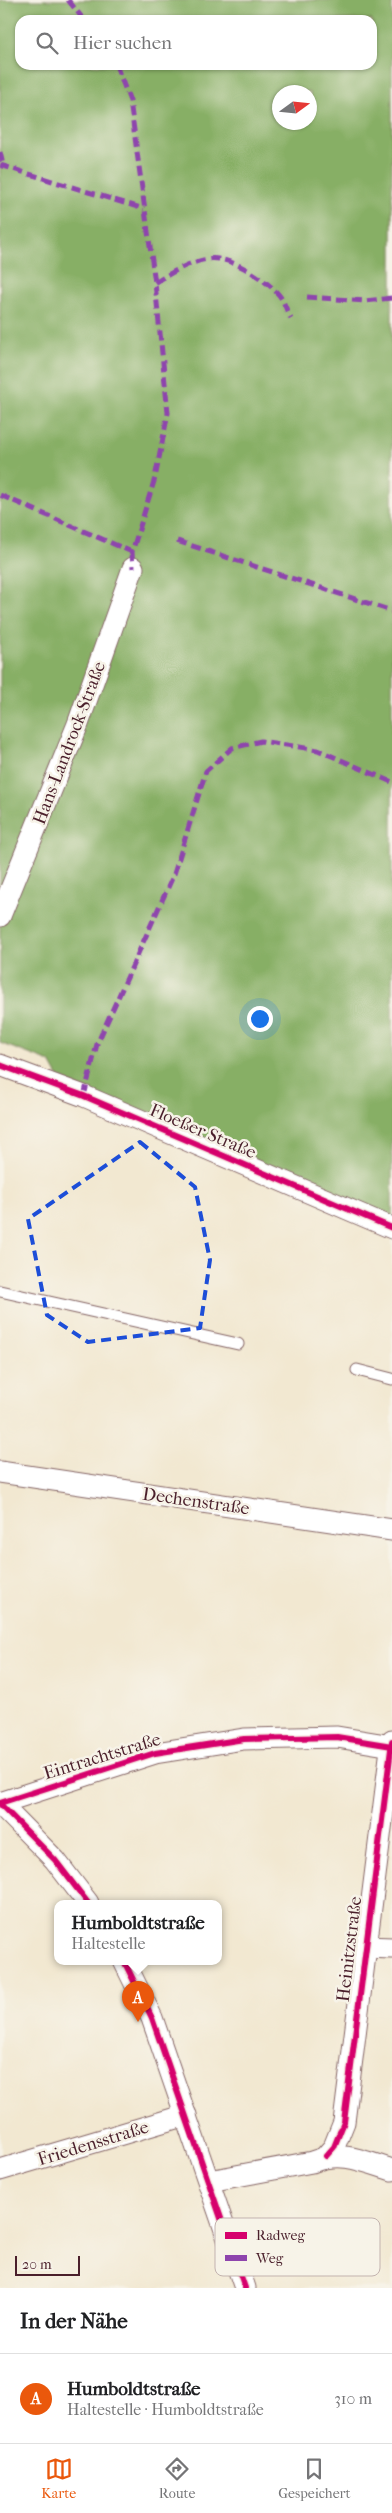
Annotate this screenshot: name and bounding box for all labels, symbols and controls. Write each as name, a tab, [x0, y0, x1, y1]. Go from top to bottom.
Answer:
search box	[15, 15, 377, 70]
icon: search	[33, 29, 61, 57]
text: Hier suchen	[73, 32, 172, 54]
north arrow	[272, 85, 317, 130]
street label: Hans-Landrock-Straße	[29, 659, 110, 828]
your location	[247, 1006, 273, 1032]
street label: Floeßer Straße	[146, 1100, 259, 1163]
street label: Dechenstraße	[141, 1484, 251, 1519]
street label: Eintrachtstraße	[41, 1729, 163, 1784]
street label: Heinitzstraße	[333, 1895, 366, 2003]
popup	[54, 1900, 222, 1965]
text: Humboldtstraße	[71, 1912, 205, 1934]
text: Haltestelle	[71, 1934, 145, 1953]
pin: A	[122, 1981, 154, 2022]
street label: Friedensstraße	[35, 2117, 151, 2170]
legend	[215, 2218, 380, 2276]
text: Radweg	[256, 2227, 305, 2244]
text: Weg	[255, 2250, 284, 2267]
scale bar	[15, 2253, 80, 2276]
text: 20 m	[22, 2256, 52, 2273]
text: In der Nähe	[20, 2309, 128, 2333]
text: Humboldtstraße	[67, 2378, 200, 2400]
text: A	[31, 2389, 41, 2408]
text: 310 m	[334, 2389, 372, 2408]
text: Haltestelle · Humboldtstraße	[67, 2400, 264, 2419]
tab: Karte	[41, 2455, 76, 2502]
tab: Route	[159, 2455, 196, 2502]
tab: Gespeichert	[278, 2455, 351, 2502]

